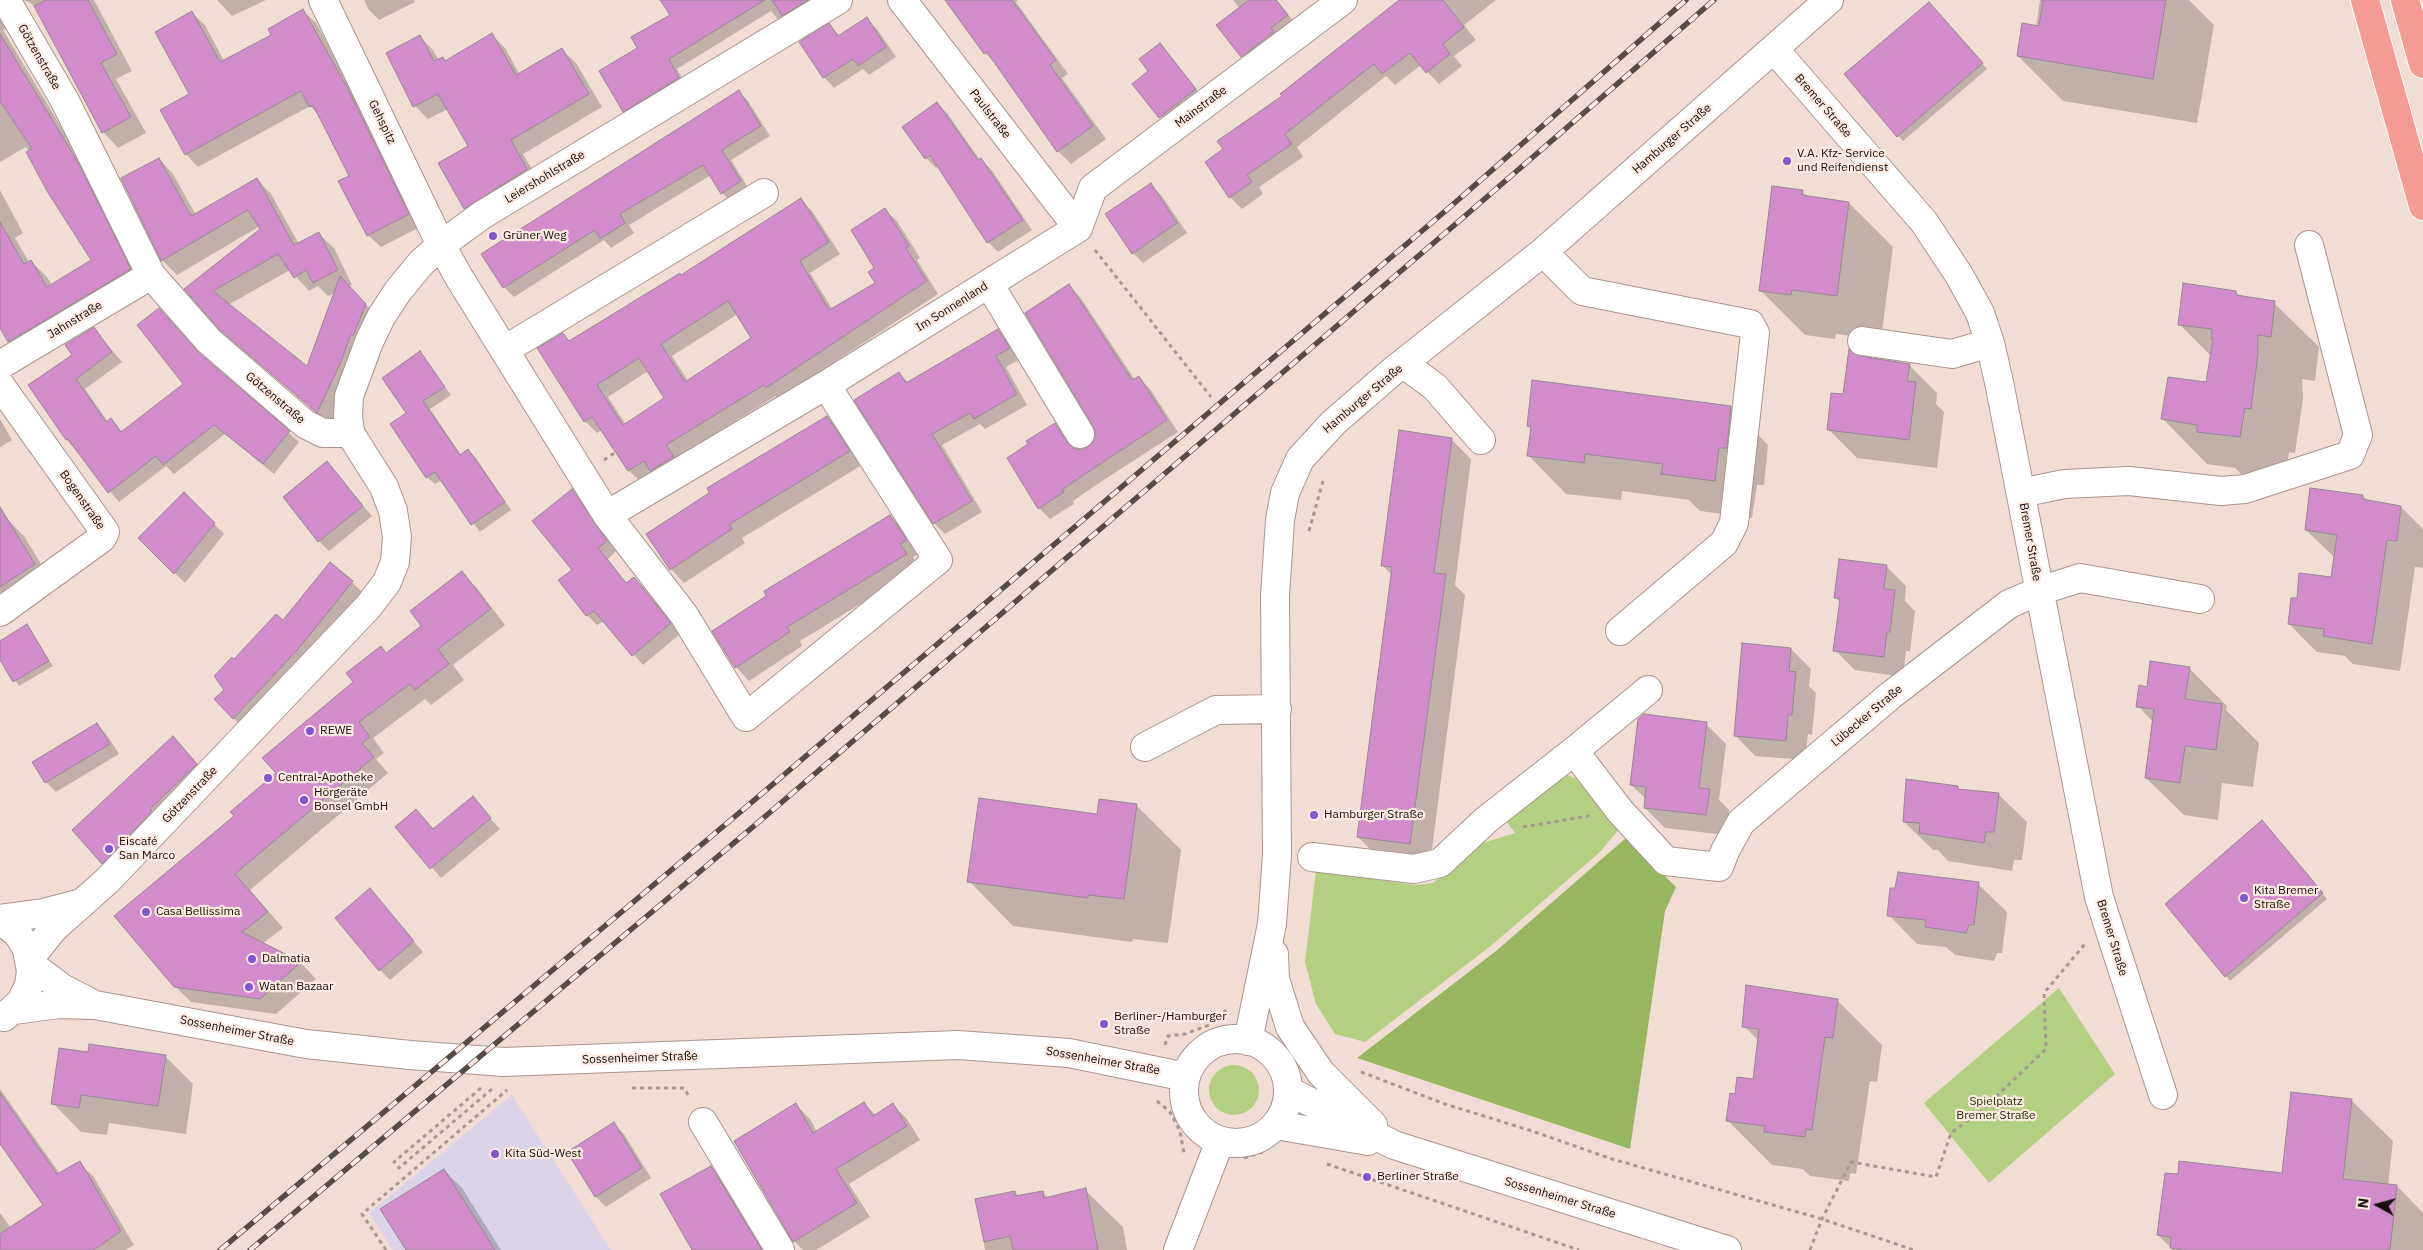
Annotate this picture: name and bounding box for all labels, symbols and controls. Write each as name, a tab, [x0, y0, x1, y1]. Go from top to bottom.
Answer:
street label: Götzenstraße	[14, 22, 64, 92]
street label: Bremer Straße	[1792, 71, 1854, 141]
street label: Mainstraße	[1172, 83, 1230, 131]
street label: Paulstraße	[966, 86, 1014, 142]
street label: Gehspitz	[365, 98, 399, 146]
street label: Hamburger Straße	[1630, 101, 1714, 177]
street label: Leiershohlstraße	[502, 147, 588, 207]
place label: V.A. Kfz- Service und Reifendienst	[1797, 147, 1888, 175]
marker: V.A. Kfz- Service und Reifendienst	[1781, 155, 1793, 167]
place label: Grüner Weg	[503, 229, 567, 243]
marker: Grüner Weg	[487, 230, 499, 242]
street label: Im Sonnenland	[913, 279, 991, 335]
street label: Jahnstraße	[45, 298, 105, 342]
street label: Hamburger Straße	[1320, 361, 1406, 437]
street label: Götzenstraße	[242, 369, 308, 427]
street label: Bogenstraße	[56, 468, 108, 532]
street label: Bremer Straße	[2016, 502, 2044, 582]
street label: Lübecker Straße	[1828, 682, 1906, 750]
place label: REWE	[320, 724, 352, 738]
marker: REWE	[304, 725, 316, 737]
street label: Götzenstraße	[159, 764, 221, 826]
place label: Central-Apotheke	[278, 771, 373, 785]
marker: Central-Apotheke	[262, 772, 274, 784]
place label: Hörgeräte Bonsel GmbH	[314, 786, 388, 814]
marker: Hörgeräte Bonsel GmbH	[298, 794, 310, 806]
place label: Hamburger Straße	[1324, 808, 1424, 822]
marker: Hamburger Straße	[1308, 809, 1320, 821]
place label: Eiscafé San Marco	[119, 835, 175, 863]
marker: Eiscafé San Marco	[103, 843, 115, 855]
place label: Kita Bremer Straße	[2254, 884, 2318, 912]
marker: Kita Bremer Straße	[2238, 892, 2250, 904]
street label: Bremer Straße	[2094, 898, 2130, 978]
place label: Casa Bellissima	[156, 905, 240, 919]
marker: Casa Bellissima	[140, 906, 152, 918]
place label: Dalmatia	[262, 952, 310, 966]
marker: Dalmatia	[246, 953, 258, 965]
place label: Watan Bazaar	[259, 980, 333, 994]
marker: Watan Bazaar	[243, 981, 255, 993]
place label: Berliner-/Hamburger Straße	[1114, 1010, 1227, 1038]
street label: Sossenheimer Straße	[179, 1013, 295, 1049]
marker: Berliner-/Hamburger Straße	[1098, 1018, 1110, 1030]
street label: Sossenheimer Straße	[1045, 1044, 1161, 1078]
street label: Sossenheimer Straße	[582, 1049, 698, 1067]
park label: Spielplatz Bremer Straße	[1956, 1095, 2036, 1123]
place label: Kita Süd-West	[505, 1147, 582, 1161]
marker: Kita Süd-West	[489, 1148, 501, 1160]
place label: Berliner Straße	[1377, 1170, 1459, 1184]
marker: Berliner Straße	[1361, 1171, 1373, 1183]
street label: Sossenheimer Straße	[1503, 1174, 1617, 1222]
north arrow	[2353, 1180, 2403, 1230]
text: N	[2354, 1197, 2373, 1209]

